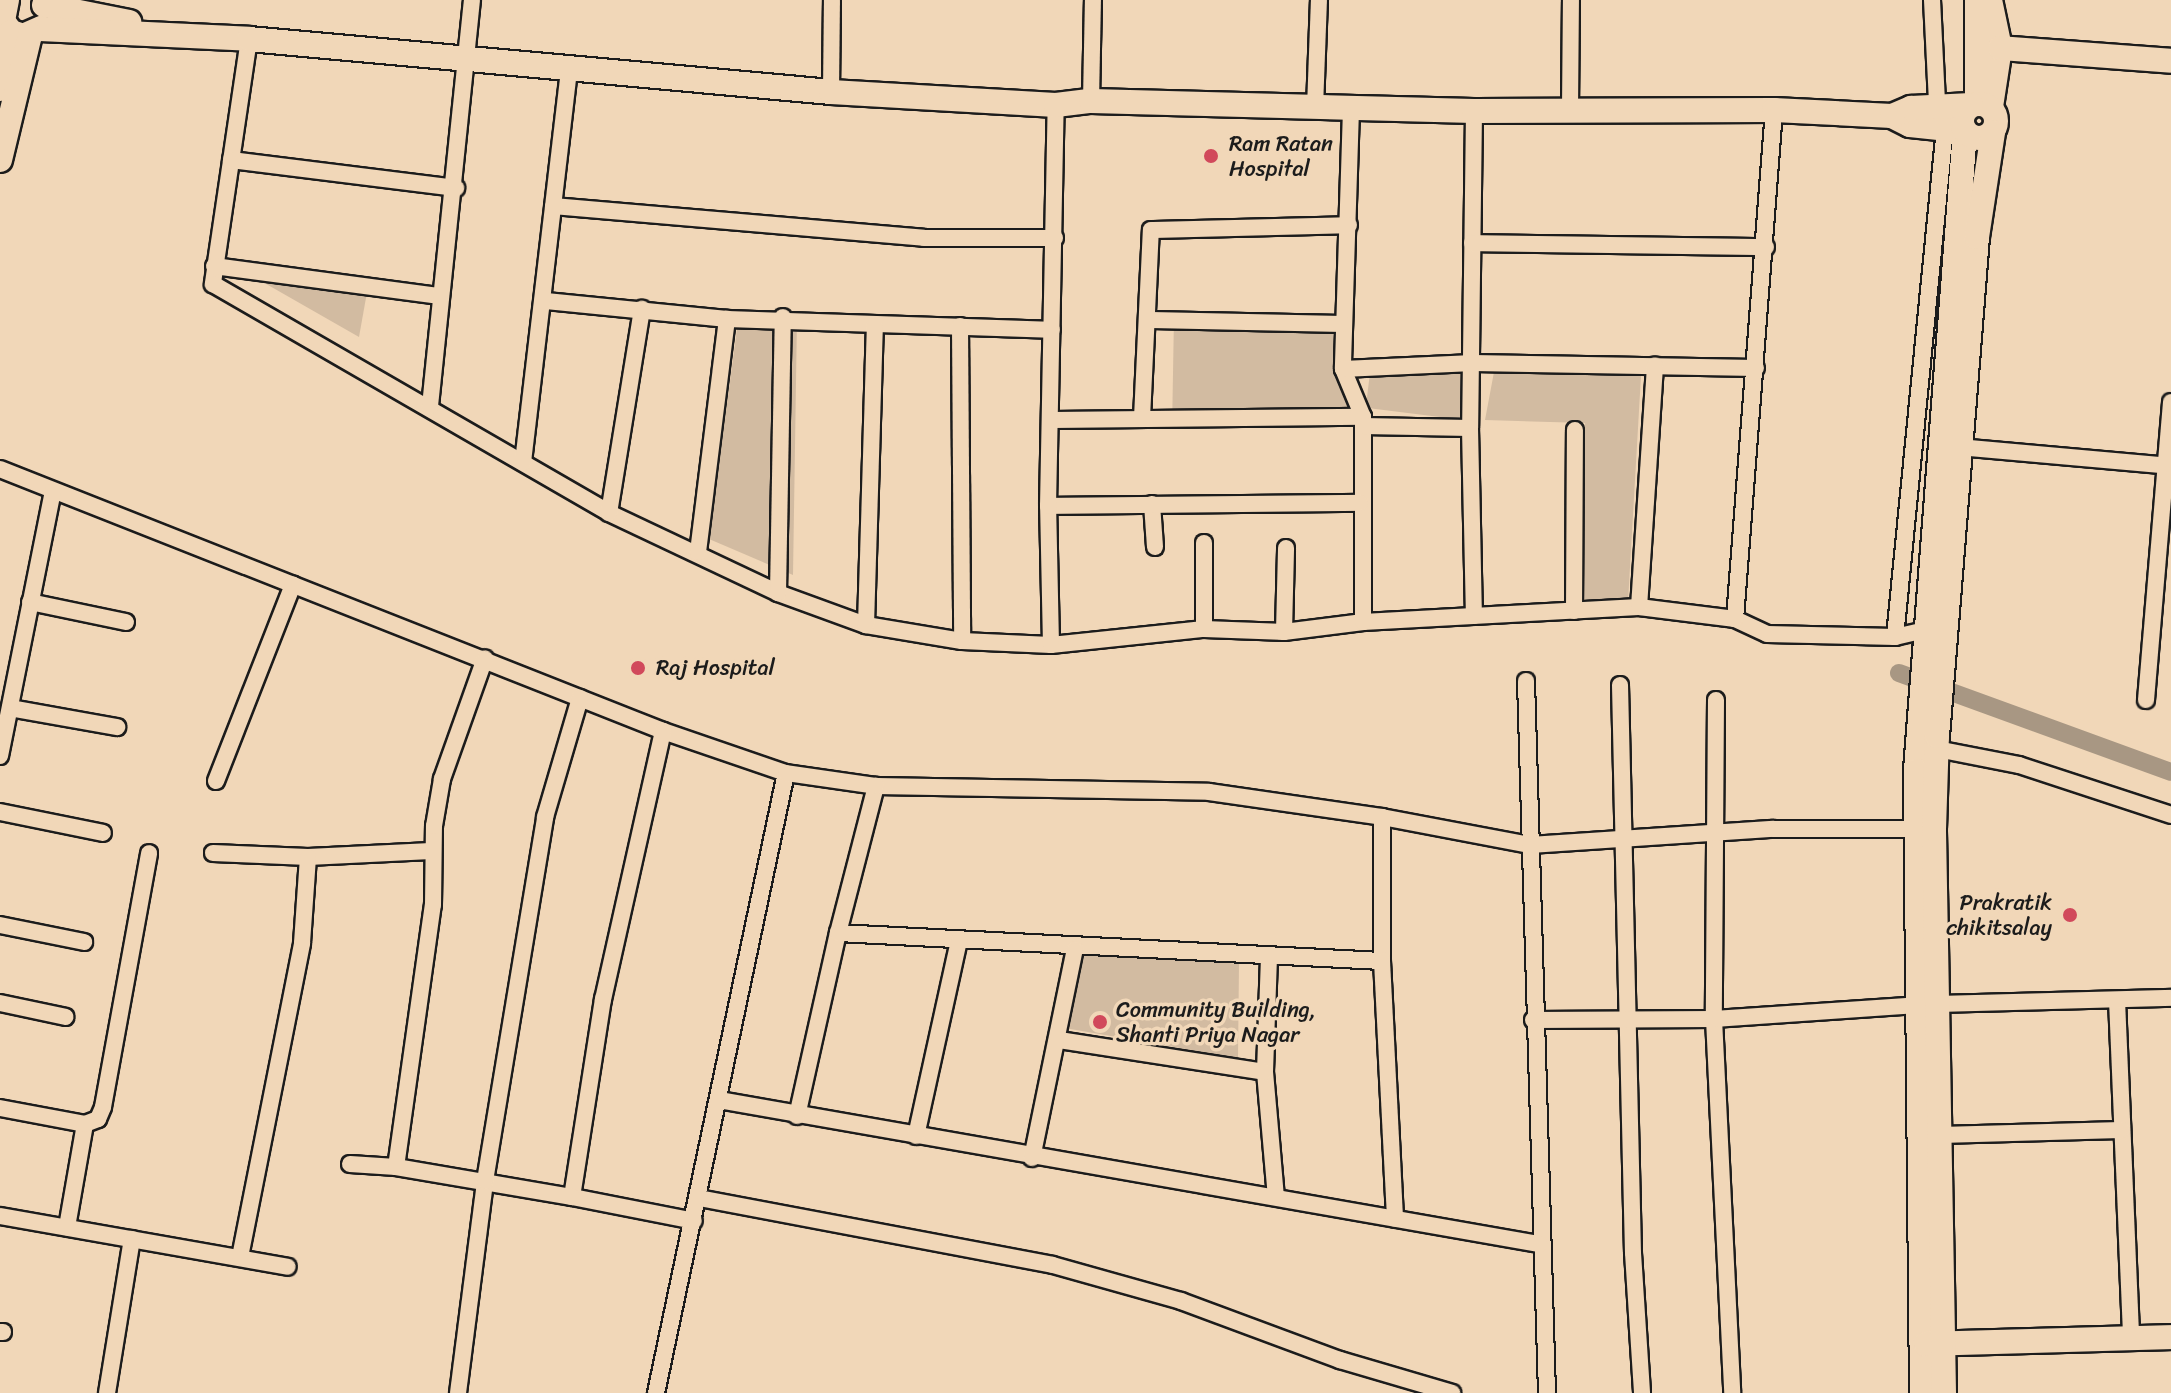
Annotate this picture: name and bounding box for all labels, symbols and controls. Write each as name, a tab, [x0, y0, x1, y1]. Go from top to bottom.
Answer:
place label: Ram Ratan Hospital	[1229, 130, 1333, 182]
marker: Ram Ratan Hospital	[1200, 145, 1222, 167]
place label: Raj Hospital	[656, 655, 774, 681]
marker: Raj Hospital	[627, 657, 649, 679]
place label: Prakratik chikitsalay	[1946, 889, 2052, 940]
marker: Prakratik chikitsalay	[2059, 904, 2081, 926]
place label: Community Building, Shanti Priya Nagar	[1116, 996, 1316, 1048]
marker: Community Building, Shanti Priya Nagar	[1091, 1013, 1109, 1031]

